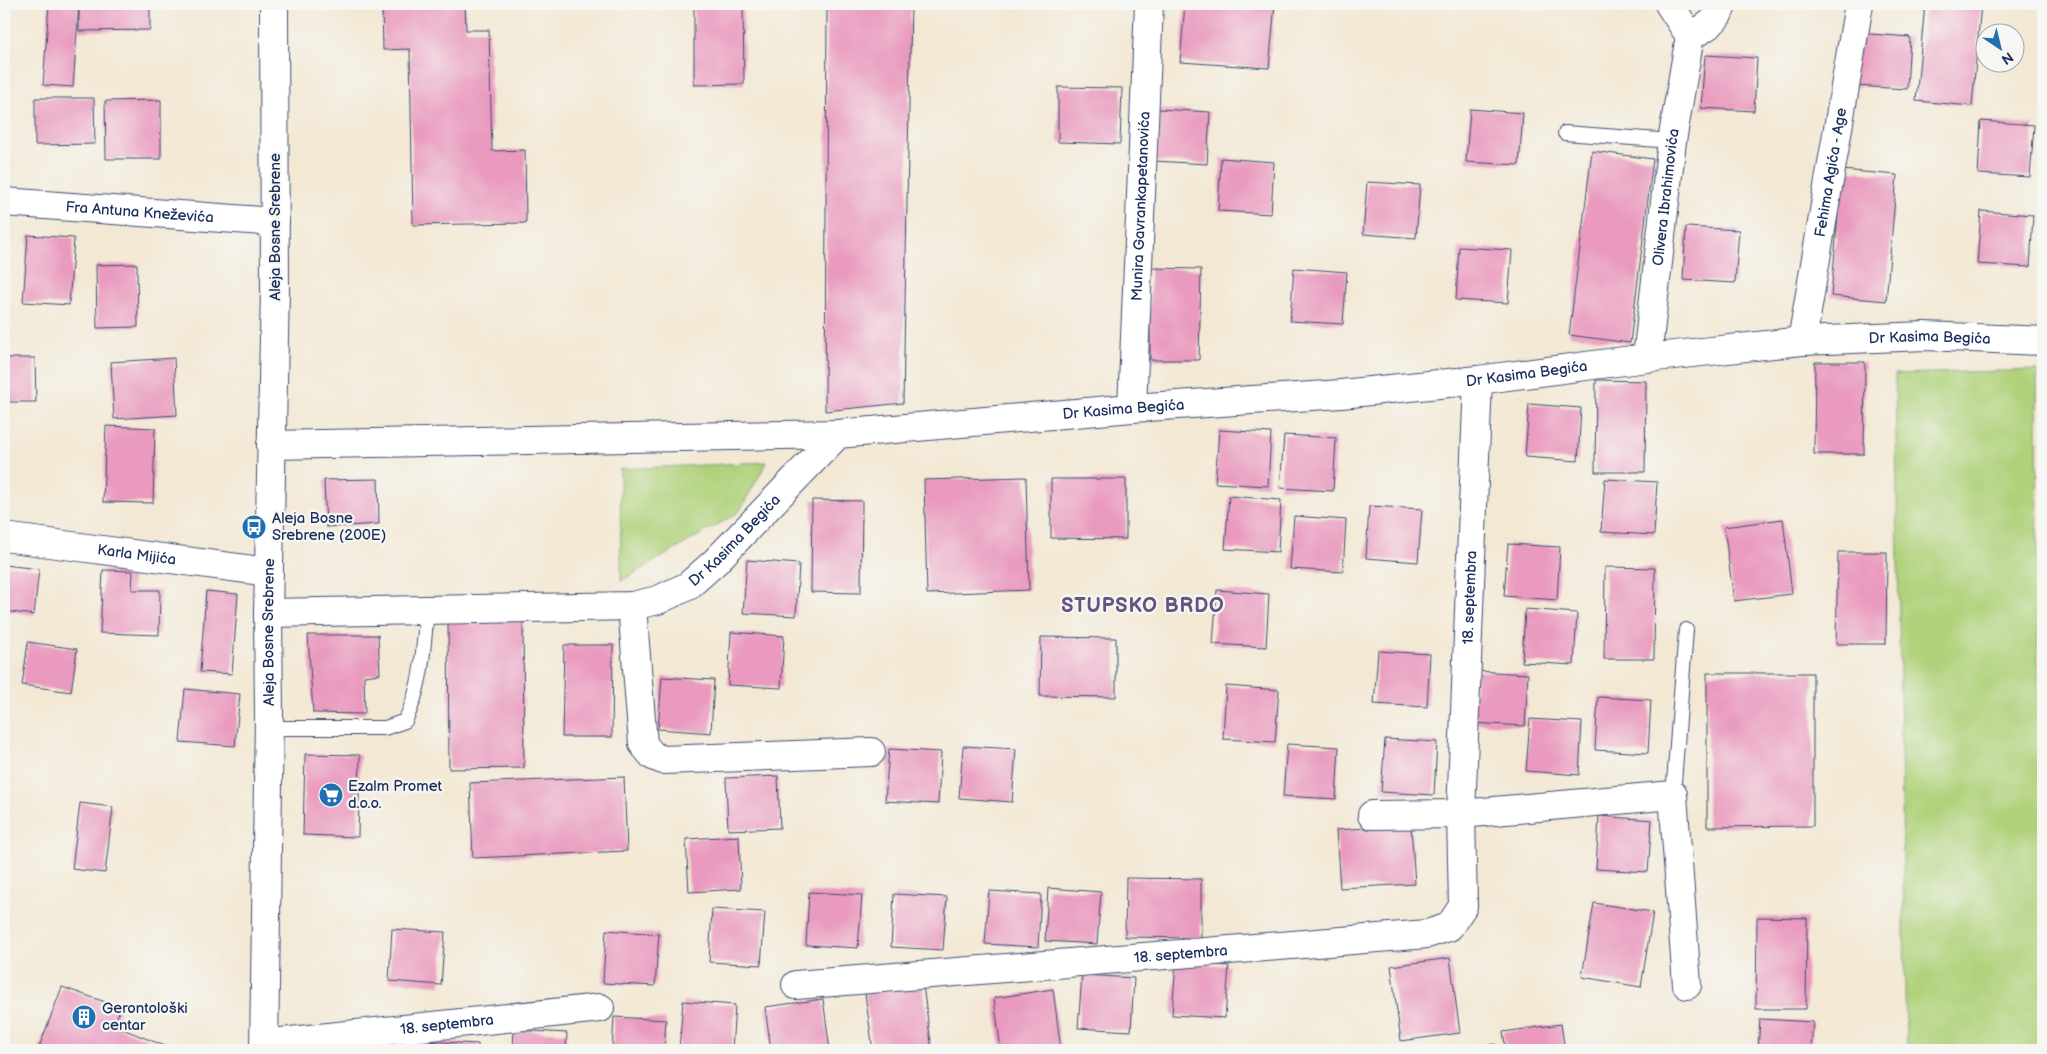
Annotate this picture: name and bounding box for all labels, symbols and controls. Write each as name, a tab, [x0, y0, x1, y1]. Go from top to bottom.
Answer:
north arrow	[1974, 22, 2024, 72]
text: N	[1998, 48, 2016, 68]
street label: Fehima Agića - Age	[1811, 106, 1851, 238]
street label: Munira Gavrankapetanovića	[1128, 111, 1154, 302]
street label: Olivera Ibrahimovića	[1649, 127, 1684, 267]
street label: Aleja Bosne Srebrene	[266, 153, 285, 301]
street label: Fra Antuna Kneževića	[65, 198, 214, 227]
street label: Dr Kasima Begića	[1868, 327, 1991, 349]
street label: Dr Kasima Begića	[1465, 357, 1589, 391]
street label: Dr Kasima Begića	[1062, 396, 1185, 424]
street label: Dr Kasima Begića	[685, 491, 785, 591]
place label: Aleja Bosne Srebrene (200E)	[272, 509, 386, 545]
bus stop icon: Aleja Bosne Srebrene (200E)	[241, 514, 267, 540]
street label: Karla Mijića	[96, 540, 177, 570]
street label: 18. septembra	[1459, 550, 1481, 645]
street label: Aleja Bosne Srebrene	[259, 558, 279, 706]
district label: STUPSKO BRDO	[1061, 594, 1225, 618]
place label: Ezalm Promet d.o.o.	[348, 777, 443, 813]
supermarket icon: Ezalm Promet d.o.o.	[318, 782, 344, 808]
street label: 18. septembra	[1133, 941, 1228, 968]
place label: Gerontološki centar	[102, 999, 188, 1035]
building icon: Gerontološki centar	[71, 1004, 97, 1030]
street label: 18. septembra	[399, 1010, 495, 1039]

